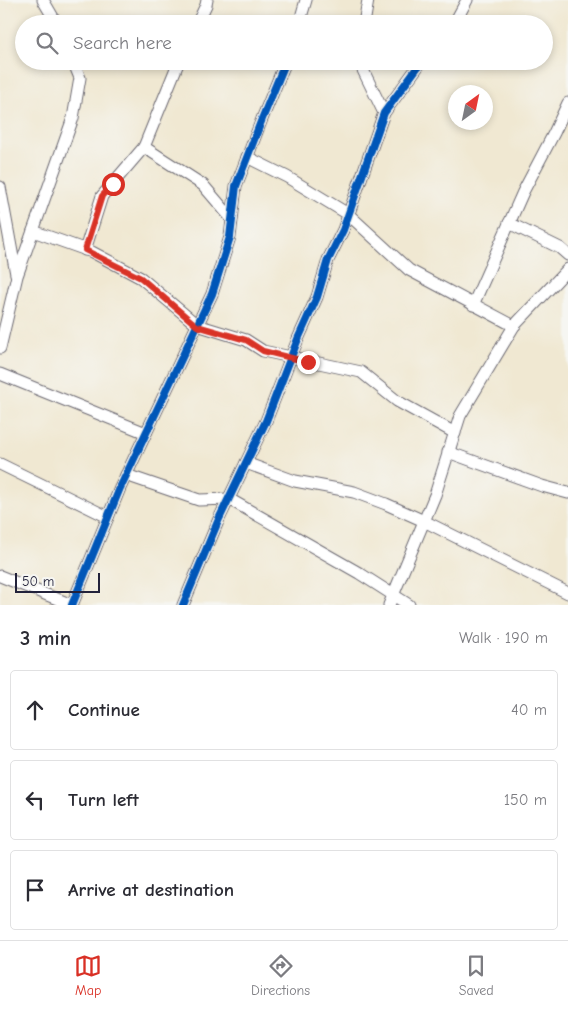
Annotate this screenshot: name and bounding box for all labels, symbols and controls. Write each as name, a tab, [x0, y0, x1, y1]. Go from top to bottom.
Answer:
search box	[15, 15, 553, 70]
icon: search	[33, 29, 61, 57]
text: Search here	[73, 32, 172, 54]
north arrow	[448, 85, 493, 130]
route start	[102, 173, 125, 196]
route end	[297, 351, 320, 374]
scale bar	[15, 570, 100, 593]
text: 50 m	[22, 573, 54, 590]
text: 3 min	[20, 626, 71, 650]
text: Walk · 190 m	[459, 629, 548, 647]
icon: ahead	[21, 696, 49, 724]
text: Continue	[68, 699, 140, 721]
text: 40 m	[511, 701, 547, 719]
icon: left	[21, 786, 49, 814]
text: Turn left	[68, 789, 139, 811]
text: 150 m	[504, 791, 547, 809]
icon: arrive	[21, 876, 49, 904]
text: Arrive at destination	[68, 879, 234, 901]
tab: Map	[74, 952, 102, 999]
tab: Directions	[251, 952, 310, 999]
tab: Saved	[459, 952, 494, 999]

